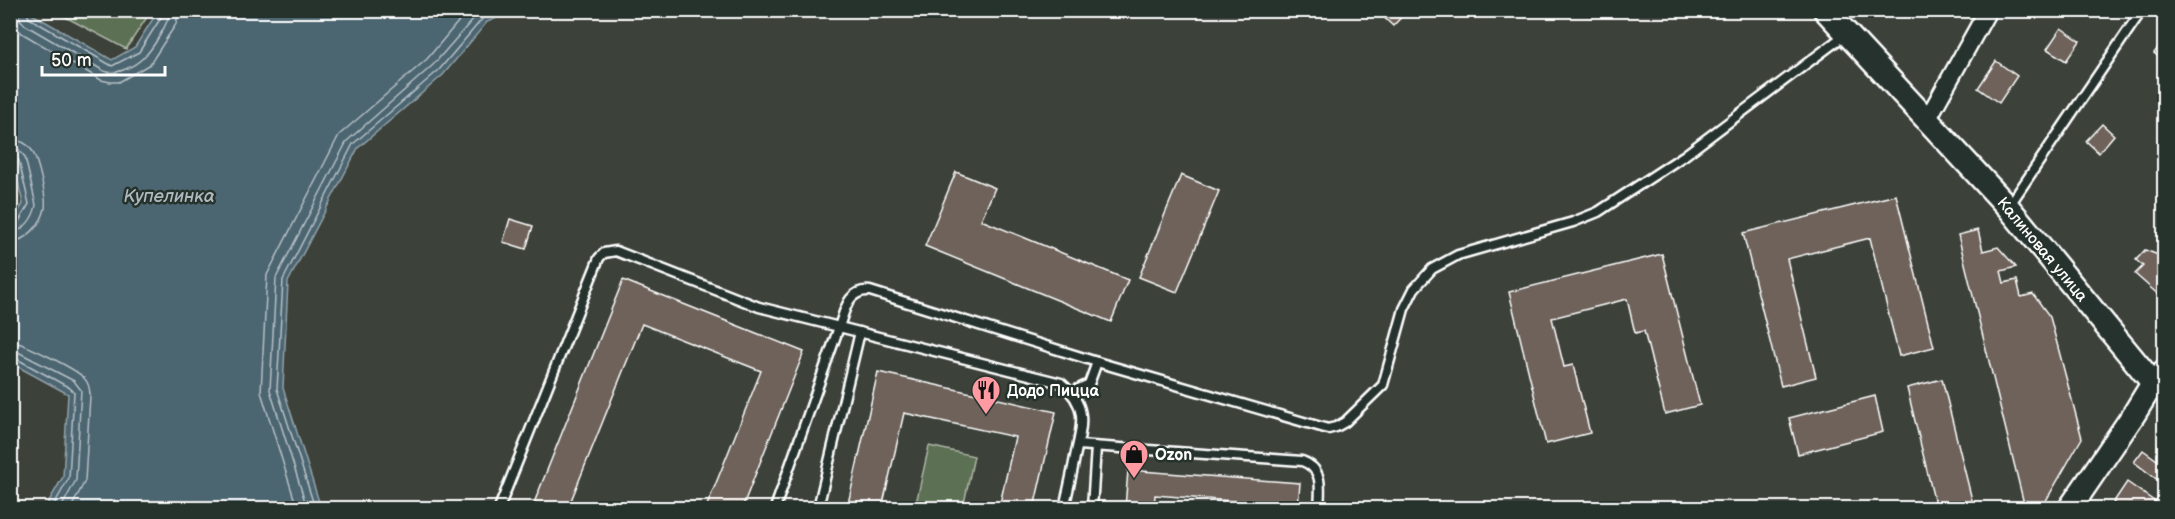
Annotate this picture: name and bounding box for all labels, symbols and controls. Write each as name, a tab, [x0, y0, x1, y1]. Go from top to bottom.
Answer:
scale bar	[42, 39, 165, 77]
text: 50 m	[51, 50, 92, 71]
water label: Купелинка	[123, 186, 215, 207]
street label: Калиновая улица	[1993, 194, 2091, 306]
restaurant icon: Додо Пицца	[970, 374, 1002, 416]
place label: Додо Пицца	[1007, 382, 1099, 401]
shop icon: Ozon	[1118, 438, 1150, 480]
place label: Ozon	[1155, 446, 1192, 465]

